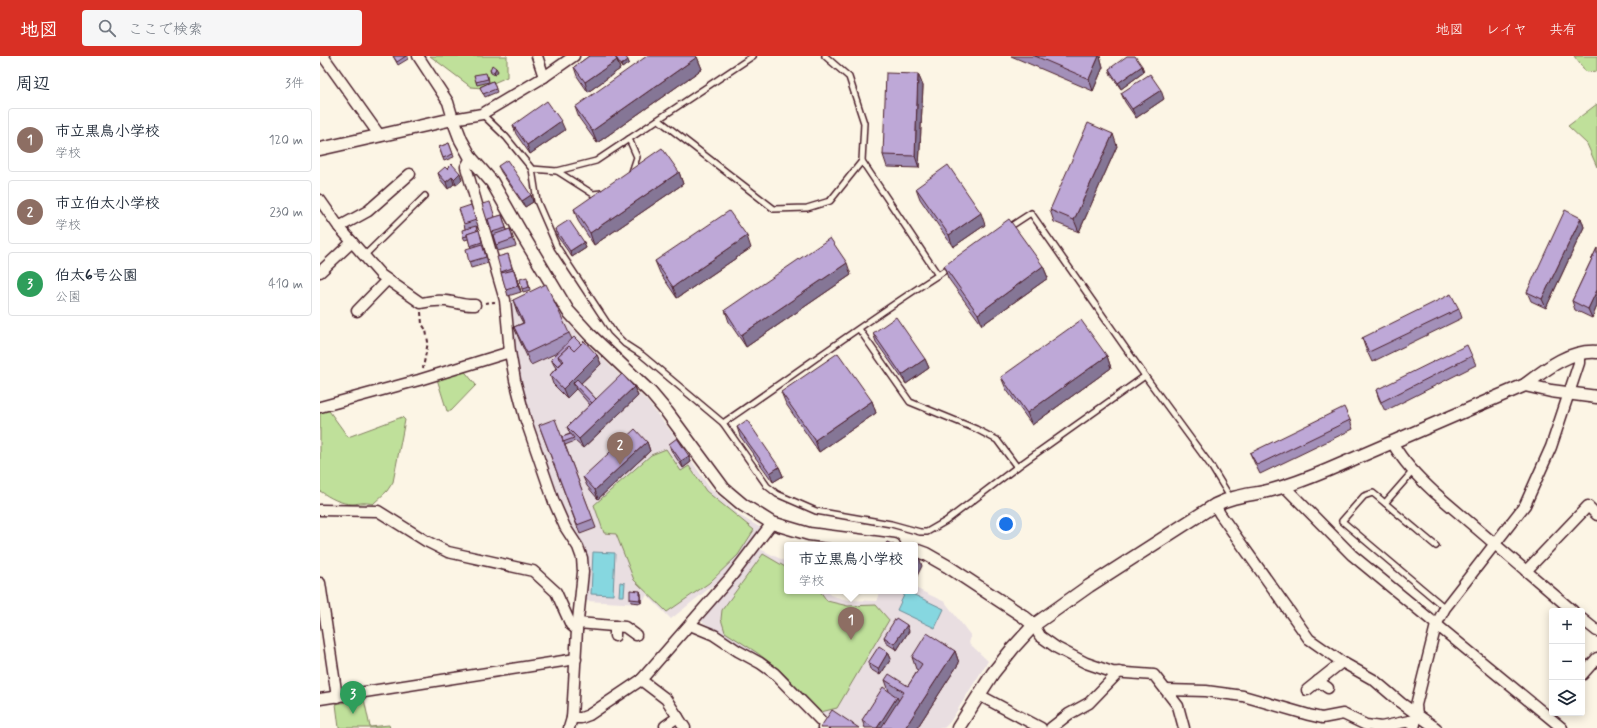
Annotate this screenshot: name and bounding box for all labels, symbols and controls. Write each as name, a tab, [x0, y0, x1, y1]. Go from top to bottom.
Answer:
search box	[82, 10, 362, 46]
icon: search	[96, 17, 118, 39]
text: 地図	[20, 18, 58, 43]
text: ここで検索	[128, 20, 203, 40]
text: 地図	[1436, 21, 1464, 39]
text: レイヤ	[1486, 21, 1527, 39]
text: 共有	[1549, 21, 1577, 39]
text: 周辺	[16, 73, 50, 95]
text: 3件	[285, 75, 304, 92]
text: 市立黒鳥小学校	[55, 122, 160, 142]
text: 1	[27, 132, 33, 149]
text: 120 m	[269, 132, 303, 149]
text: 学校	[55, 145, 81, 162]
text: 市立伯太小学校	[55, 194, 160, 214]
text: 2	[27, 204, 33, 221]
text: 230 m	[269, 204, 303, 221]
text: 学校	[55, 217, 81, 234]
text: 伯太6号公園	[55, 266, 138, 286]
text: 3	[27, 276, 33, 293]
text: 410 m	[268, 276, 303, 293]
text: 公園	[55, 289, 81, 306]
pin: 2	[607, 432, 633, 465]
your location	[996, 514, 1016, 534]
popup	[784, 542, 918, 594]
text: 市立黒鳥小学校	[798, 550, 904, 570]
text: 学校	[798, 573, 825, 590]
pin: 1	[838, 607, 864, 640]
map controls	[1549, 608, 1585, 716]
button: +	[1549, 608, 1585, 644]
button: −	[1549, 644, 1585, 680]
button: layers	[1549, 680, 1585, 716]
pin: 3	[340, 681, 366, 714]

